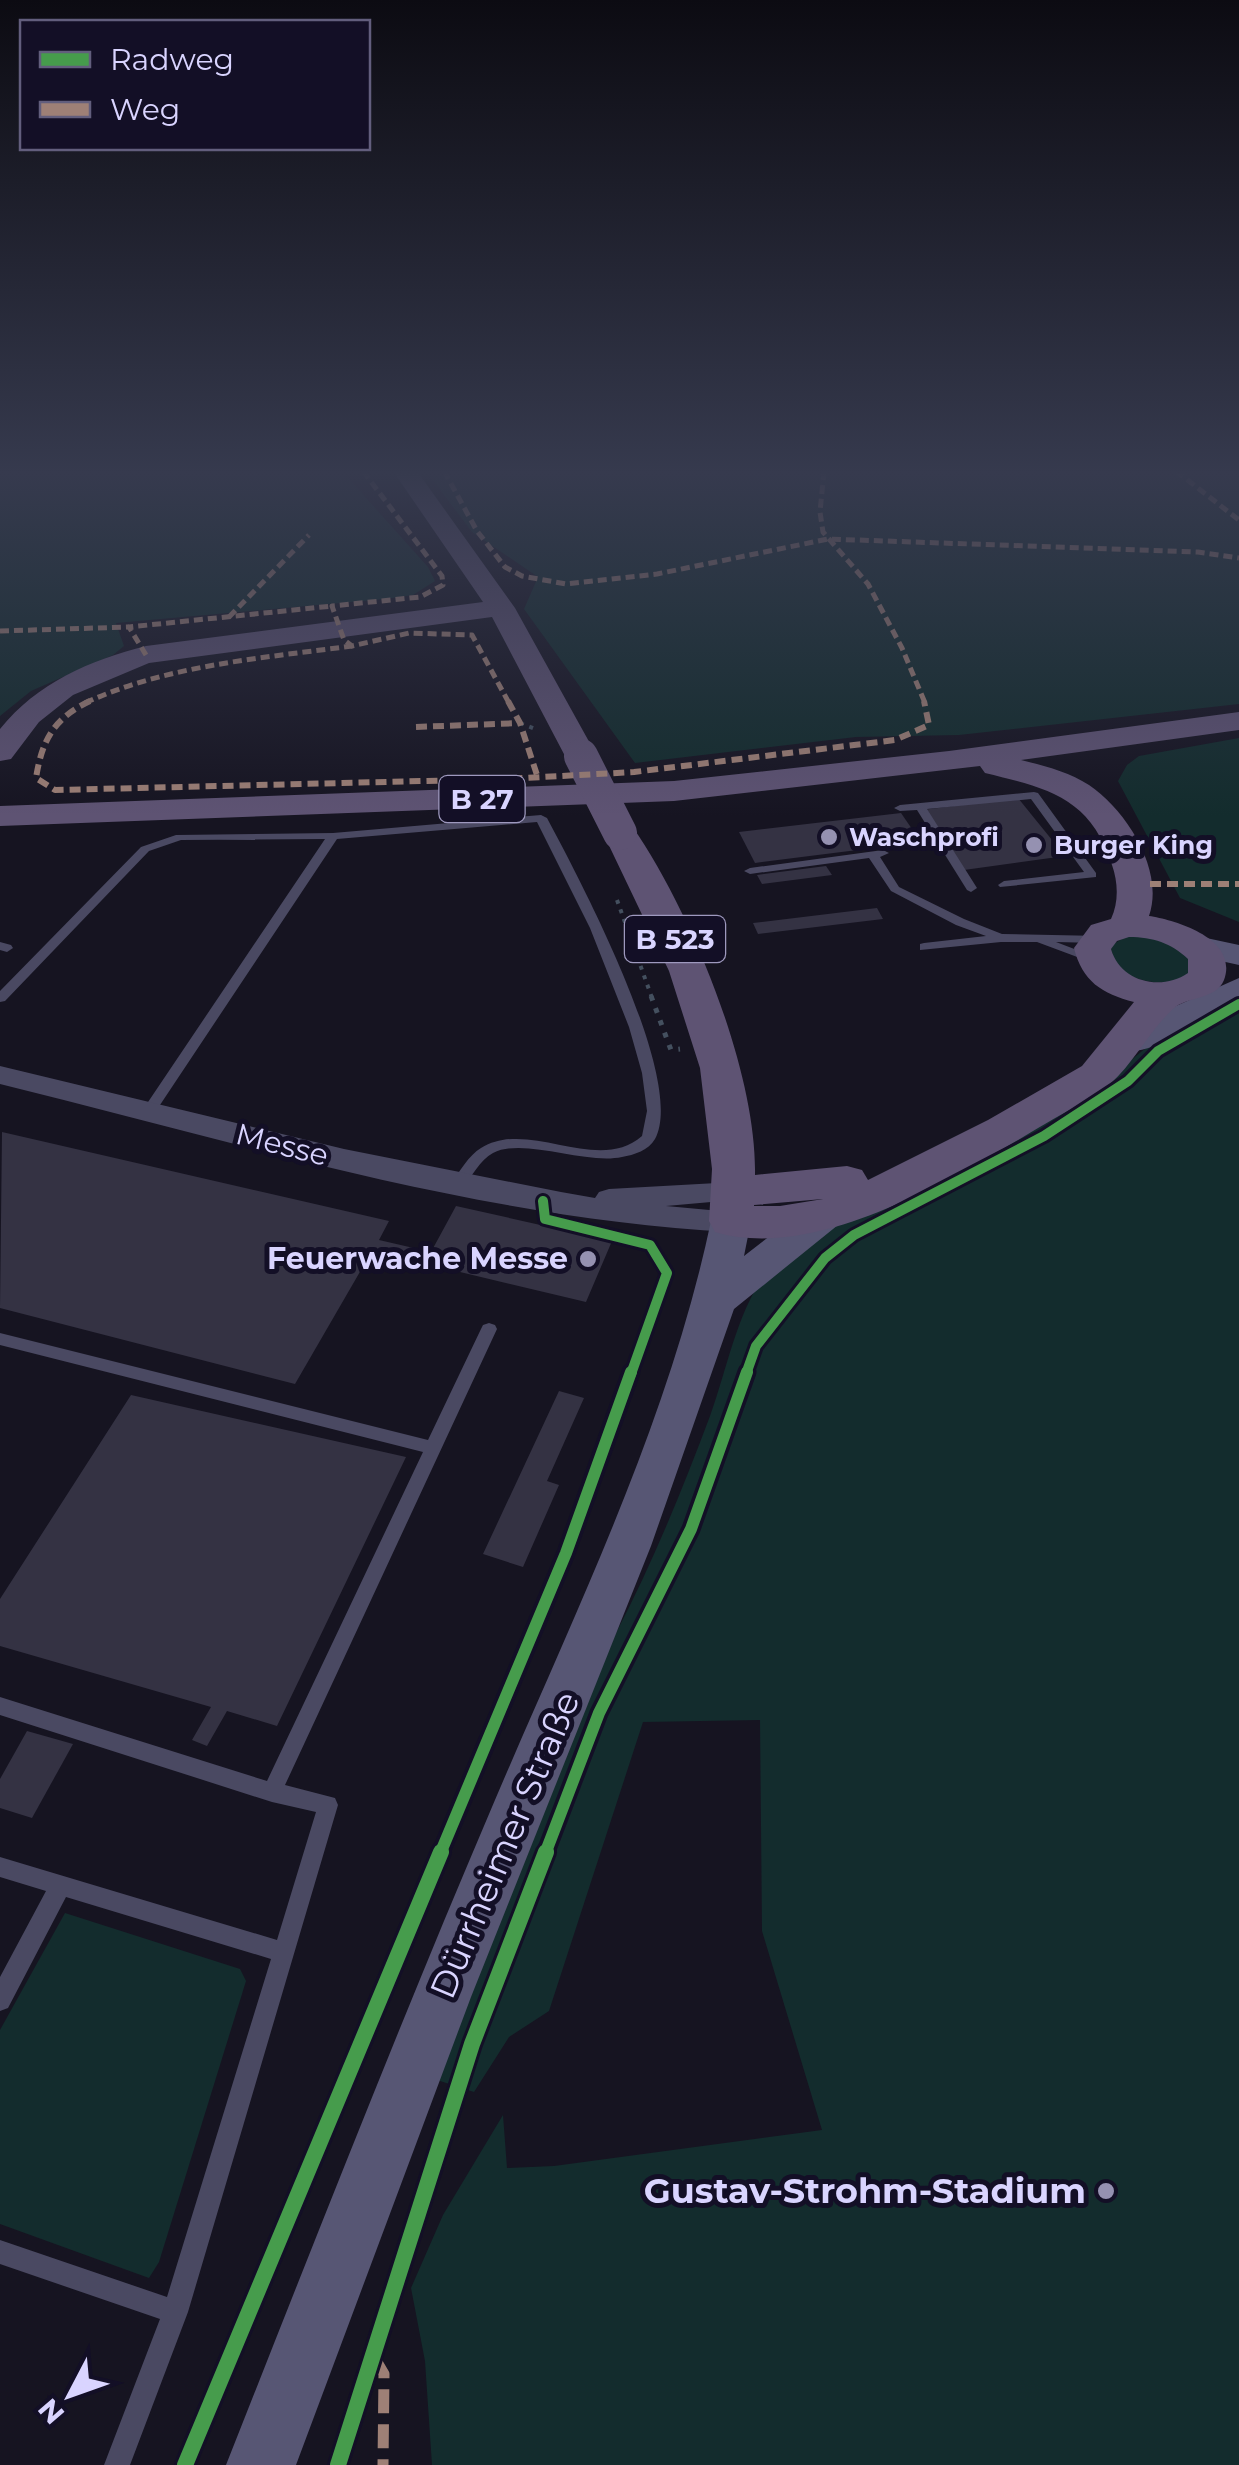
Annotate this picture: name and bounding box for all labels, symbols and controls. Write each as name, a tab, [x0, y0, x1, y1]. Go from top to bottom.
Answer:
legend	[20, 20, 370, 150]
text: Radweg	[110, 41, 234, 78]
text: Weg	[110, 91, 180, 128]
road number: B 27	[440, 776, 524, 822]
place label: Waschprofi	[849, 822, 999, 852]
marker: Waschprofi	[818, 826, 840, 848]
place label: Burger King	[1054, 830, 1213, 860]
marker: Burger King	[1023, 834, 1045, 856]
road number: B 523	[625, 916, 725, 962]
street label: Messe	[232, 1115, 332, 1174]
place label: Feuerwache Messe	[267, 1240, 568, 1277]
marker: Feuerwache Messe	[577, 1248, 599, 1270]
street label: Dürrheimer Straße	[420, 1685, 589, 2005]
place label: Gustav-Strohm-Stadium	[644, 2169, 1086, 2212]
marker: Gustav-Strohm-Stadium	[1095, 2180, 1117, 2202]
north arrow	[20, 2345, 120, 2445]
text: N	[31, 2392, 71, 2431]

